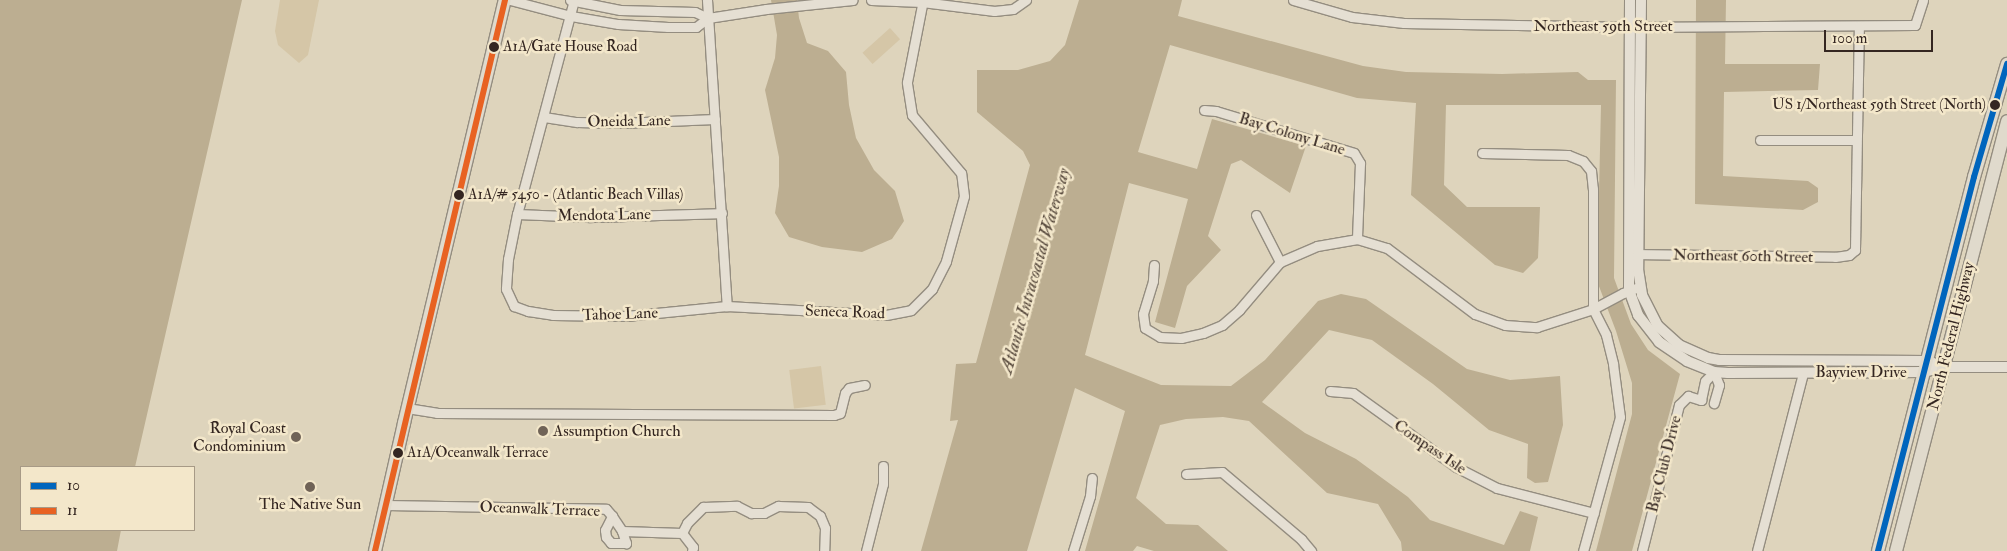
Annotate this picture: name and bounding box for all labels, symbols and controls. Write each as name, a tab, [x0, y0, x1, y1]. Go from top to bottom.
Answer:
street label: Northeast 59th Street	[1533, 16, 1673, 36]
scale bar	[1827, 20, 1936, 52]
text: 100 m	[1832, 29, 1867, 48]
place label: A1A/Gate House Road	[503, 38, 637, 56]
marker: A1A/Gate House Road	[489, 42, 499, 52]
place label: US 1/Northeast 59th Street (North)	[1772, 96, 1986, 114]
marker: US 1/Northeast 59th Street (North)	[1990, 100, 2000, 110]
street label: Bay Colony Lane	[1237, 109, 1347, 159]
street label: Oneida Lane	[587, 111, 671, 131]
water label: Atlantic Intracoastal Waterway	[996, 166, 1076, 376]
place label: A1A/# 5450 - (Atlantic Beach Villas)	[468, 186, 684, 204]
marker: A1A/# 5450 - (Atlantic Beach Villas)	[454, 190, 464, 200]
street label: Mendota Lane	[557, 205, 651, 225]
street label: Northeast 60th Street	[1673, 245, 1813, 267]
street label: North Federal Highway	[1923, 260, 1979, 412]
street label: Seneca Road	[805, 301, 885, 323]
street label: Tahoe Lane	[582, 303, 658, 325]
street label: Bayview Drive	[1815, 362, 1907, 382]
street label: Bay Club Drive	[1643, 414, 1685, 514]
street label: Compass Isle	[1390, 416, 1470, 478]
place label: Royal Coast Condominium	[193, 418, 286, 456]
place label: Assumption Church	[553, 421, 681, 441]
marker: Assumption Church	[537, 425, 549, 437]
marker: Royal Coast Condominium	[290, 431, 302, 443]
place label: A1A/Oceanwalk Terrace	[407, 444, 548, 462]
marker: A1A/Oceanwalk Terrace	[393, 448, 403, 458]
legend	[20, 466, 195, 531]
text: 10	[67, 476, 80, 495]
marker: The Native Sun	[304, 481, 316, 493]
place label: The Native Sun	[259, 494, 361, 514]
street label: Oceanwalk Terrace	[479, 497, 601, 521]
text: 11	[67, 501, 78, 520]

